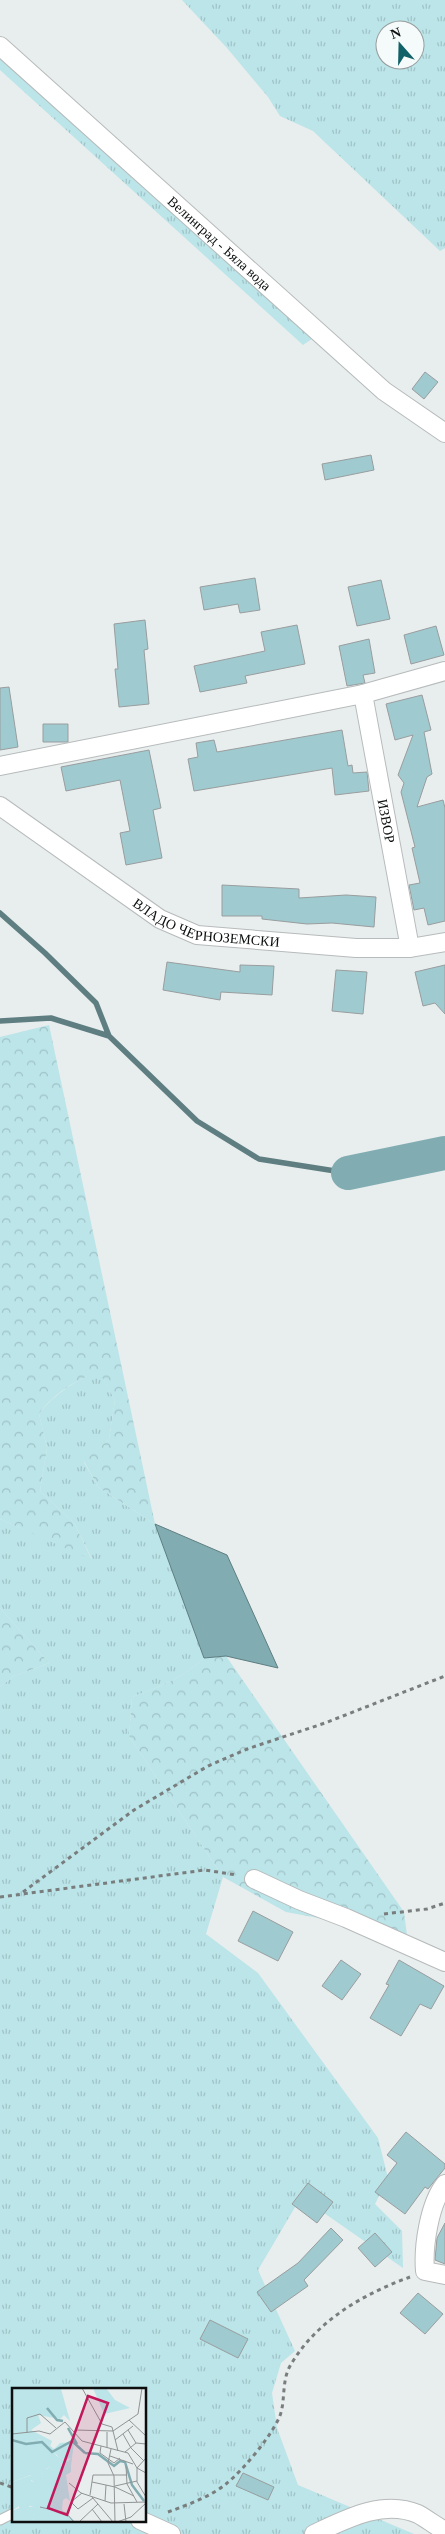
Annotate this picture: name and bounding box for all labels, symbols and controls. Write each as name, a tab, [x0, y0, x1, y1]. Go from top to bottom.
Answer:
north arrow	[375, 20, 425, 70]
text: N	[388, 24, 403, 42]
street label: Велинград - Бяла вода	[165, 193, 275, 294]
street label: ИЗВОР	[375, 798, 398, 844]
street label: ВЛАДО ЧЕРНОЗЕМСКИ	[130, 895, 280, 949]
inset map	[12, 2388, 146, 2522]

